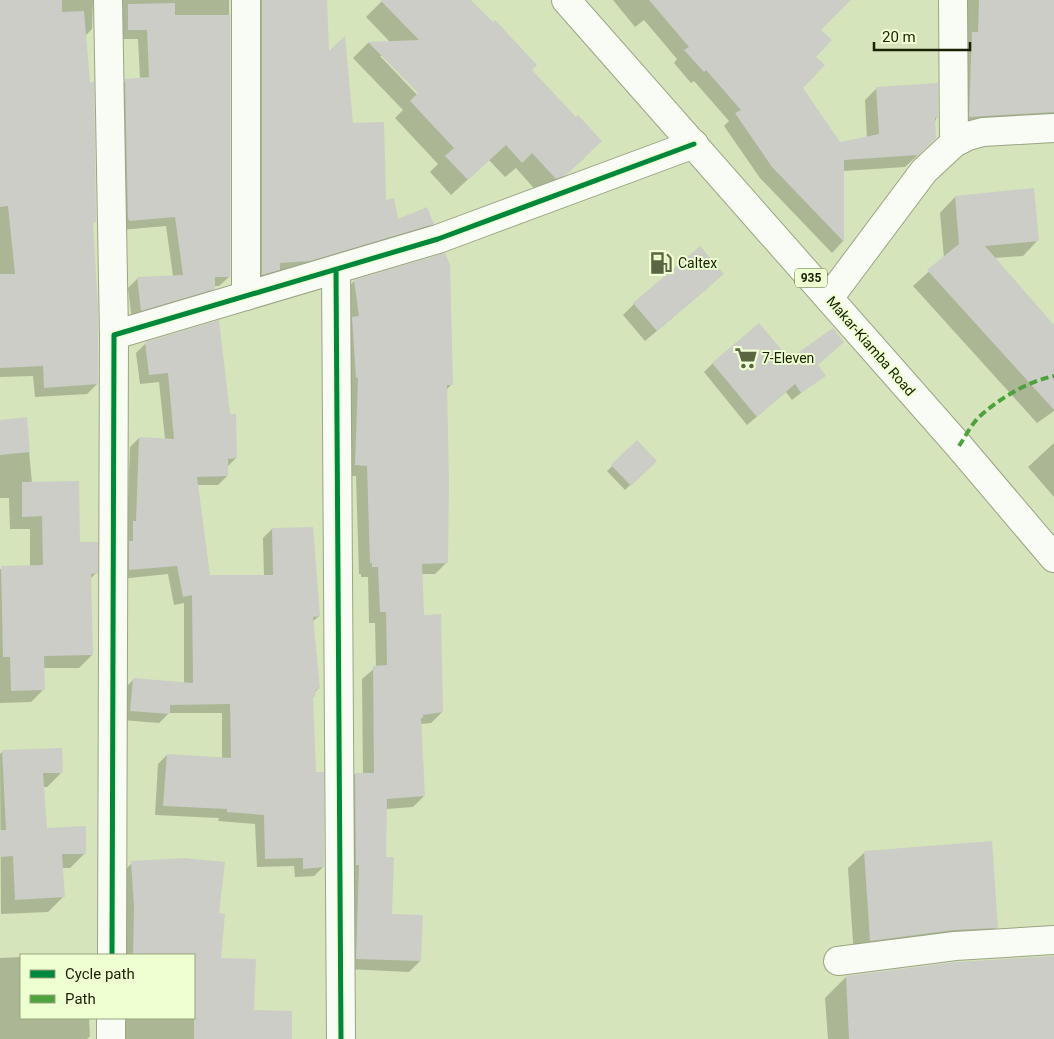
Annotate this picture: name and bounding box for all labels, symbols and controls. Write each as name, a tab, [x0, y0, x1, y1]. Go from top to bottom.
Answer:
scale bar	[874, 20, 970, 52]
text: 20 m	[882, 28, 916, 46]
fuel station icon: Caltex	[648, 250, 674, 276]
place label: Caltex	[678, 255, 717, 271]
road number: 935	[795, 268, 827, 288]
street label: Makar-Kiamba Road	[824, 293, 918, 399]
supermarket icon: 7-Eleven	[733, 345, 759, 371]
place label: 7-Eleven	[762, 350, 814, 366]
legend	[20, 954, 195, 1019]
text: Cycle path	[65, 965, 135, 983]
text: Path	[65, 990, 96, 1008]

